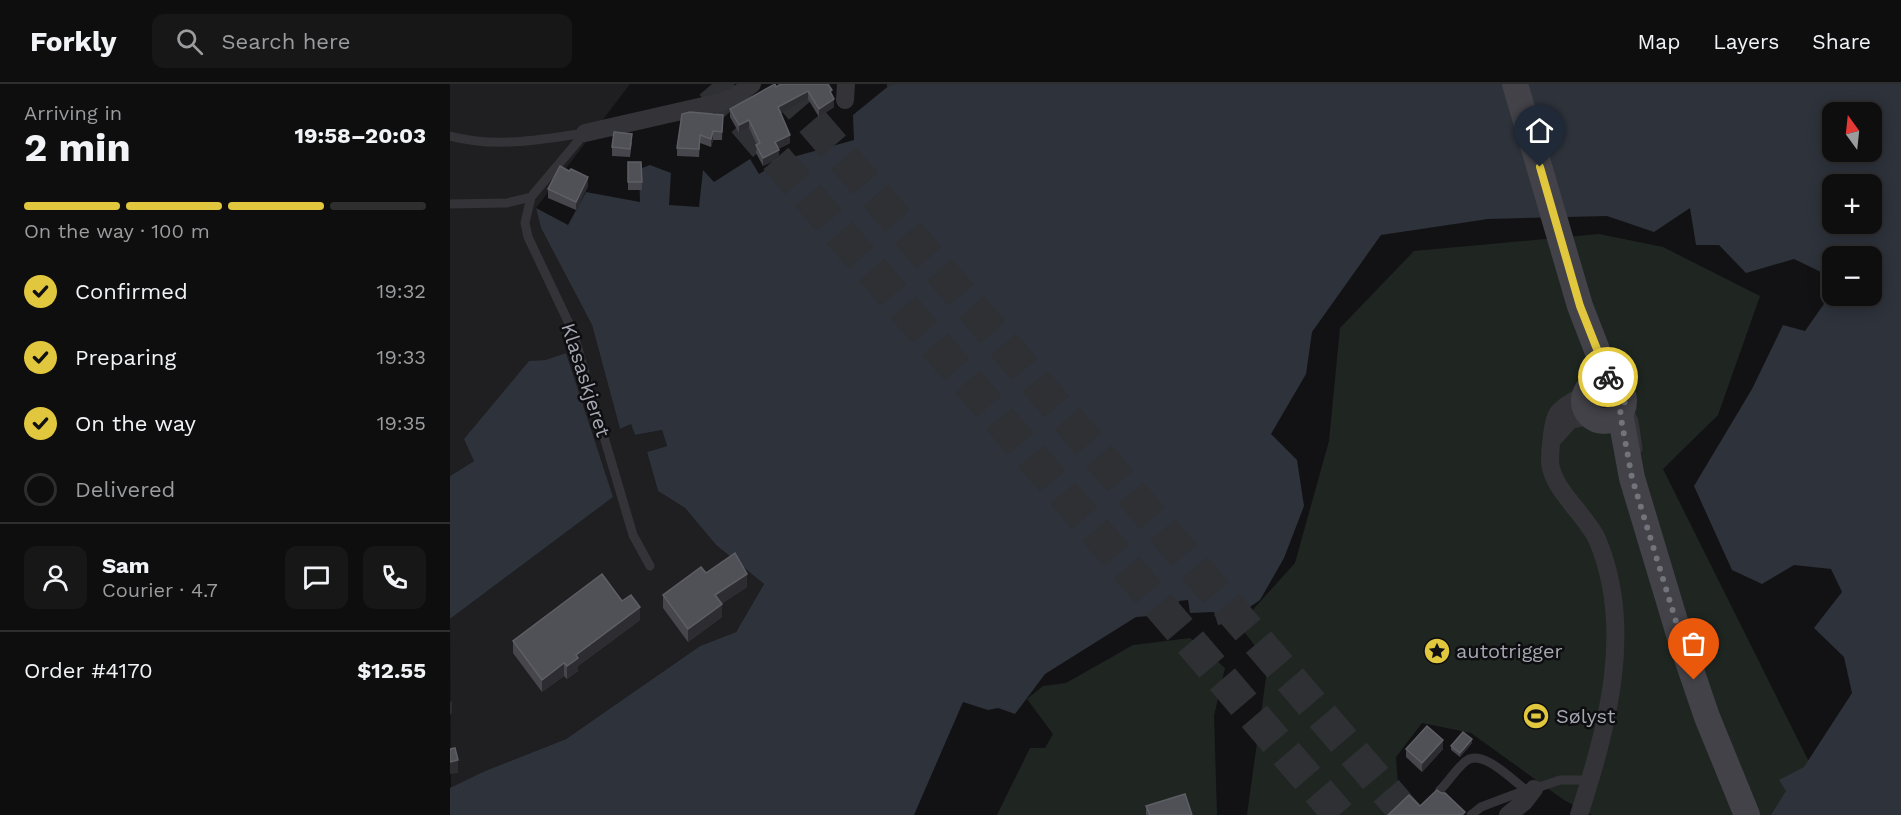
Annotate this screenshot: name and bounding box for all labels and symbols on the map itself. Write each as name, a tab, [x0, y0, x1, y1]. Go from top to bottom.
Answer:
north arrow	[1822, 102, 1882, 162]
pin	[1514, 105, 1565, 167]
street label: Klasaskjeret	[556, 320, 616, 441]
courier	[1578, 347, 1638, 407]
pin	[1668, 618, 1719, 680]
place icon: autotrigger	[1422, 636, 1452, 666]
place label: autotrigger	[1456, 639, 1563, 663]
sports icon: Sølyst	[1521, 701, 1551, 731]
place label: Sølyst	[1556, 704, 1616, 728]

